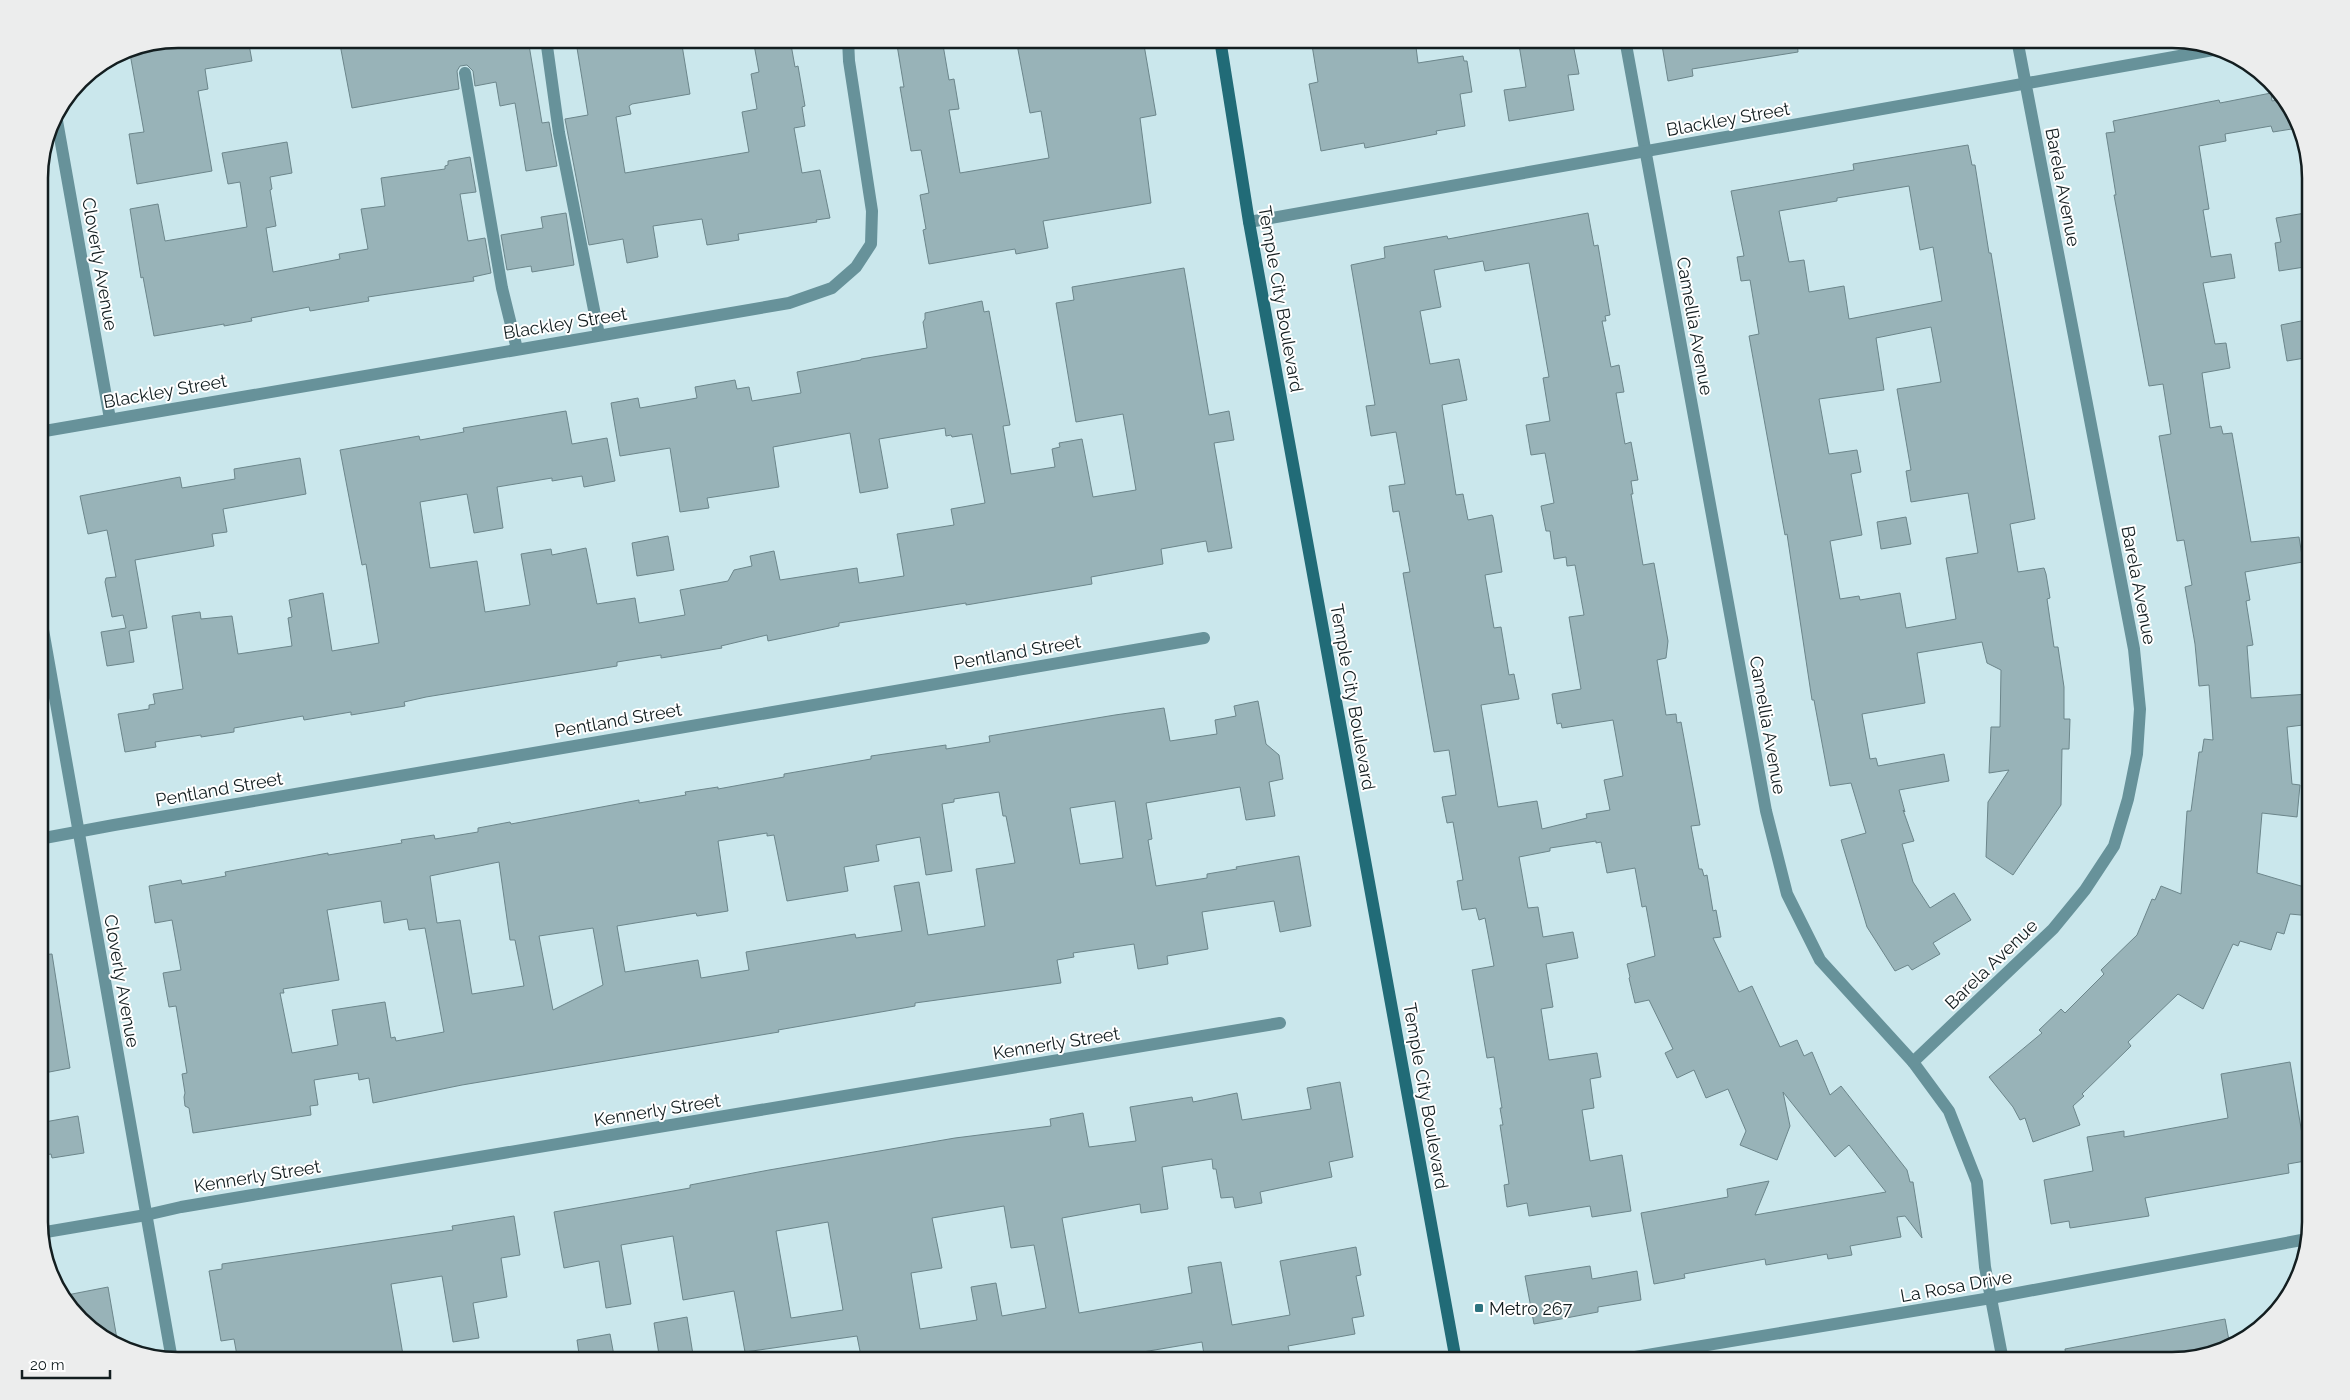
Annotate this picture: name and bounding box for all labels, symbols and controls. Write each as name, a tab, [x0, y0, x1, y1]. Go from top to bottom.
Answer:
street label: Blackley Street	[1665, 98, 1791, 140]
street label: Barela Avenue	[2041, 126, 2085, 248]
street label: Cloverly Avenue	[78, 196, 122, 333]
street label: Temple City Boulevard	[1254, 204, 1308, 394]
street label: Camellia Avenue	[1673, 255, 1718, 397]
street label: Blackley Street	[502, 303, 628, 343]
street label: Blackley Street	[102, 370, 228, 412]
street label: Barela Avenue	[2117, 524, 2161, 646]
street label: Temple City Boulevard	[1326, 602, 1380, 792]
street label: Pentland Street	[952, 630, 1082, 674]
street label: Camellia Avenue	[1746, 654, 1791, 796]
street label: Pentland Street	[553, 698, 683, 742]
street label: Pentland Street	[154, 767, 284, 811]
street label: Cloverly Avenue	[100, 913, 144, 1050]
street label: Barela Avenue	[1940, 914, 2042, 1013]
street label: Temple City Boulevard	[1399, 1001, 1453, 1191]
street label: Kennerly Street	[991, 1023, 1121, 1063]
street label: Kennerly Street	[592, 1090, 722, 1130]
street label: Kennerly Street	[192, 1156, 322, 1196]
street label: La Rosa Drive	[1898, 1266, 2014, 1306]
place label: Metro 267	[1489, 1298, 1573, 1319]
marker: Metro 267	[1473, 1302, 1485, 1314]
scale bar	[22, 1348, 110, 1380]
text: 20 m	[30, 1356, 65, 1374]

